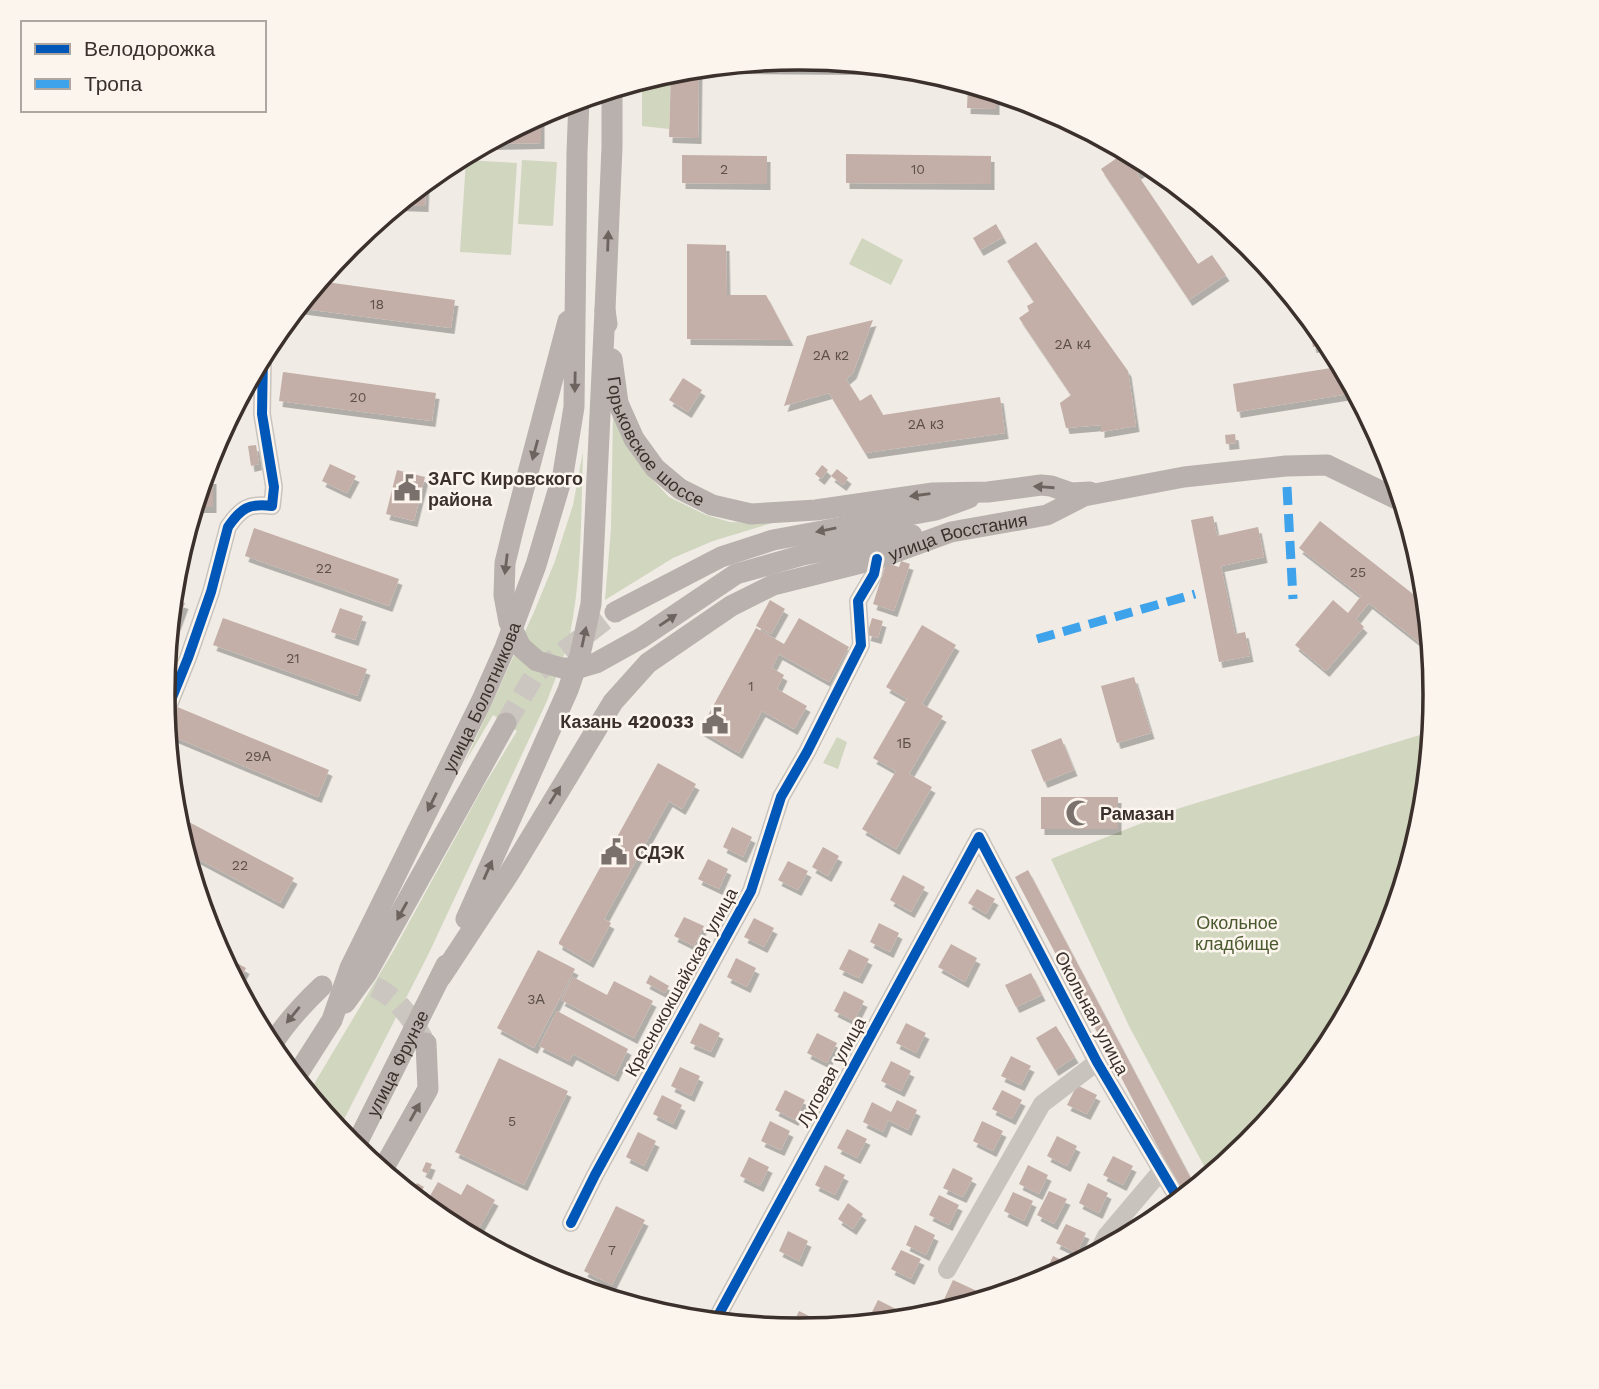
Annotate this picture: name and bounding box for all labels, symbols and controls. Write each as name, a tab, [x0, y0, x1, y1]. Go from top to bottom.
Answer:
legend	[21, 21, 266, 112]
text: Велодорожка	[84, 36, 215, 61]
text: Тропа	[84, 71, 142, 96]
house number: 2	[720, 161, 728, 177]
house number: 10	[911, 161, 925, 177]
one-way arrow	[603, 230, 614, 252]
house number: 18	[370, 296, 384, 312]
house number: 2А к4	[1055, 336, 1091, 352]
house number: 2А к2	[813, 347, 849, 363]
one-way arrow	[569, 371, 581, 393]
street label: Горьковское шоссе	[604, 375, 708, 510]
house number: 20	[350, 389, 366, 405]
house number: 2А к3	[908, 416, 944, 432]
one-way arrow	[529, 440, 539, 461]
place label: ЗАГС Кировского района	[428, 468, 583, 510]
public building icon: ЗАГС Кировского района	[392, 473, 422, 503]
one-way arrow	[1033, 481, 1055, 492]
one-way arrow	[908, 490, 930, 501]
street label: улица Восстания	[885, 508, 1029, 565]
one-way arrow	[815, 525, 837, 536]
one-way arrow	[501, 553, 512, 575]
house number: 22	[316, 560, 332, 576]
house number: 25	[1350, 564, 1366, 580]
one-way arrow	[658, 614, 677, 627]
street label: улица Болотникова	[438, 618, 525, 776]
one-way arrow	[578, 626, 589, 648]
house number: 21	[286, 650, 300, 666]
house number: 1	[748, 678, 754, 694]
public building icon: Казань 420033	[700, 706, 730, 736]
place label: Казань 420033	[560, 711, 694, 732]
house number: 1Б	[897, 735, 911, 751]
house number: 29А	[245, 748, 272, 764]
one-way arrow	[549, 785, 562, 804]
one-way arrow	[426, 792, 437, 812]
mosque icon: Рамазан	[1064, 798, 1094, 828]
place label: Рамазан	[1100, 803, 1175, 824]
public building icon: СДЭК	[599, 837, 629, 867]
place label: СДЭК	[635, 842, 685, 863]
house number: 22	[232, 857, 248, 873]
one-way arrow	[482, 860, 494, 880]
street label: Краснококшайская улица	[620, 883, 742, 1080]
one-way arrow	[396, 901, 408, 921]
park label: Окольное кладбище	[1195, 912, 1279, 954]
street label: Окольная улица	[1051, 948, 1134, 1079]
house number: 3А	[527, 991, 545, 1007]
one-way arrow	[286, 1006, 301, 1024]
street label: улица Фрунзе	[362, 1006, 432, 1120]
street label: Луговая улица	[792, 1013, 870, 1130]
one-way arrow	[409, 1102, 421, 1122]
house number: 5	[508, 1113, 516, 1129]
house number: 7	[608, 1242, 616, 1258]

